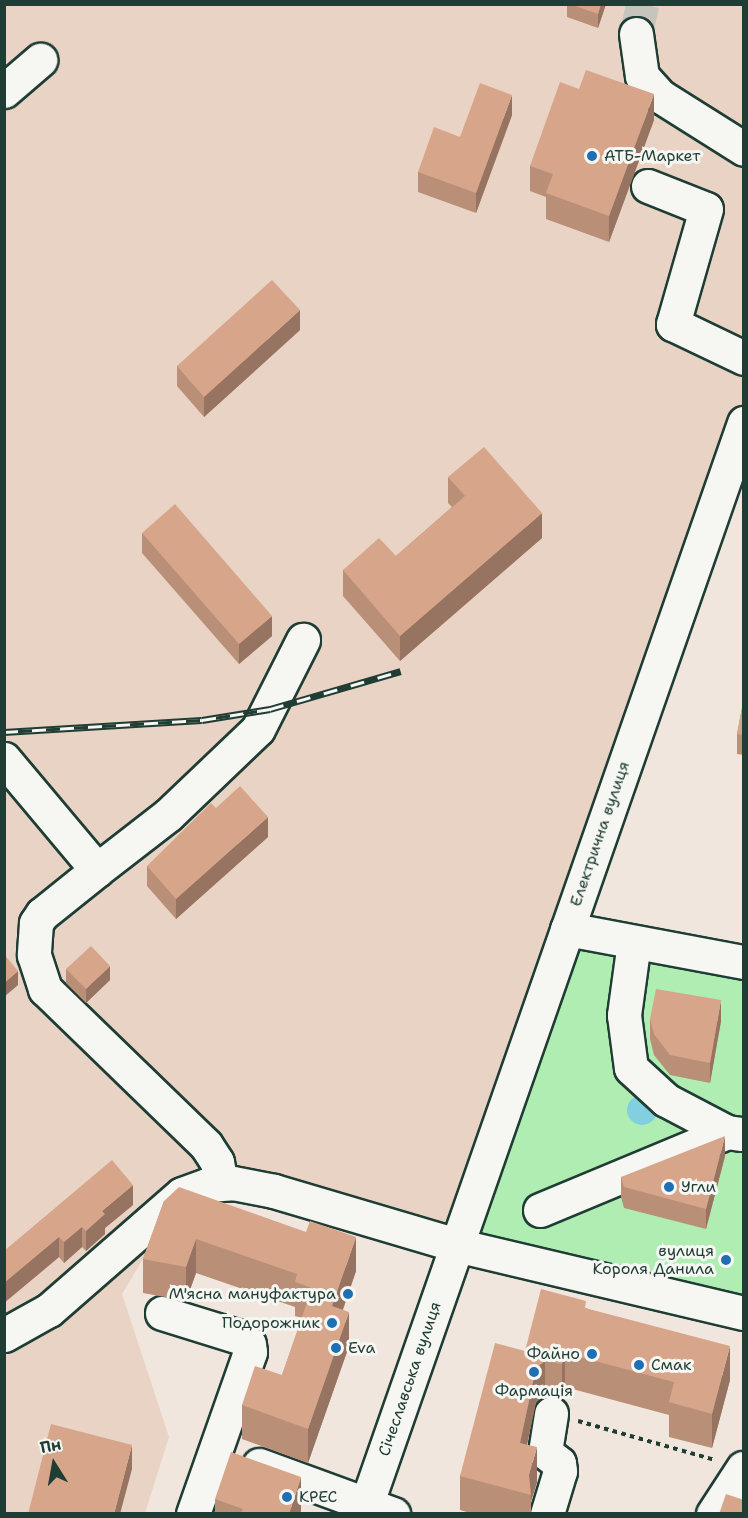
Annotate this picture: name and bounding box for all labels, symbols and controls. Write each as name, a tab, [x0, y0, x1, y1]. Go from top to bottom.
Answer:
place label: АТБ-Маркет	[604, 146, 700, 166]
marker: АТБ-Маркет	[585, 149, 599, 163]
street label: Електрична вулиця	[566, 759, 634, 909]
place label: Угли	[681, 1177, 716, 1197]
marker: Угли	[662, 1180, 676, 1194]
place label: вулиця Короля Данила	[592, 1241, 714, 1279]
marker: вулиця Короля Данила	[719, 1253, 733, 1267]
place label: М'ясна мануфактура	[169, 1284, 336, 1304]
marker: М'ясна мануфактура	[341, 1287, 355, 1301]
street label: Січеславська вулиця	[375, 1299, 445, 1459]
place label: Подорожник	[222, 1313, 320, 1333]
marker: Подорожник	[325, 1316, 339, 1330]
place label: Eva	[348, 1338, 375, 1358]
marker: Eva	[329, 1341, 343, 1355]
place label: Файно	[527, 1344, 580, 1364]
marker: Файно	[585, 1347, 599, 1361]
place label: Смак	[651, 1355, 692, 1375]
marker: Смак	[632, 1358, 646, 1372]
marker: Фармація	[527, 1365, 541, 1379]
place label: Фармація	[495, 1381, 573, 1401]
north arrow	[24, 1434, 84, 1494]
text: Пн	[38, 1434, 63, 1458]
place label: КРЕС	[299, 1487, 337, 1507]
marker: КРЕС	[280, 1490, 294, 1504]

